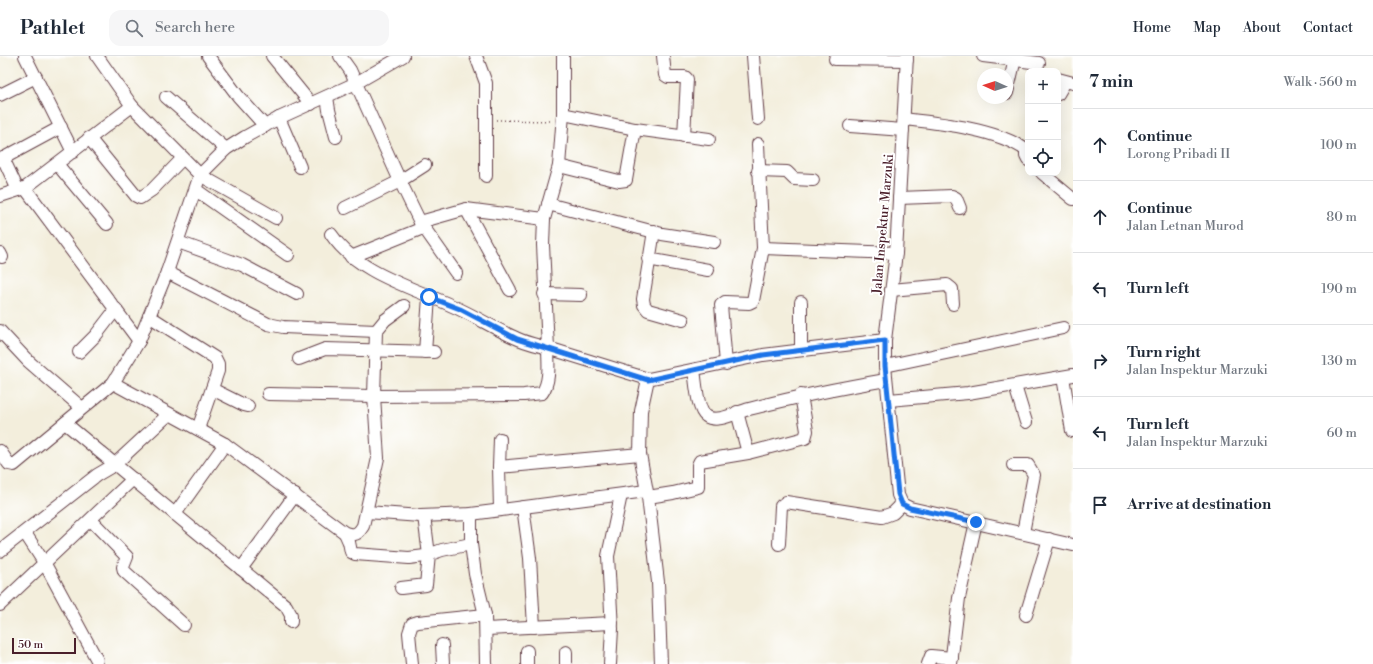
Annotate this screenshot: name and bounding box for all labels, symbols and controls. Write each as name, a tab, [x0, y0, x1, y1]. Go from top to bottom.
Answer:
search box	[109, 10, 389, 46]
text: Pathlet	[20, 16, 85, 40]
icon: search	[123, 17, 145, 39]
text: Search here	[155, 18, 235, 37]
text: Home	[1133, 19, 1171, 37]
text: Map	[1193, 19, 1221, 37]
text: About	[1243, 19, 1281, 37]
text: Contact	[1303, 19, 1353, 37]
north arrow	[977, 68, 1013, 104]
map controls	[1025, 68, 1061, 176]
button: +	[1025, 68, 1061, 104]
text: 7 min	[1089, 71, 1133, 93]
text: Walk · 560 m	[1284, 74, 1357, 90]
button: −	[1025, 104, 1061, 140]
text: Continue	[1127, 127, 1192, 146]
icon: ahead	[1089, 134, 1111, 156]
text: 100 m	[1321, 137, 1357, 153]
button: locate	[1025, 140, 1061, 176]
text: Lorong Pribadi II	[1127, 146, 1230, 162]
street label: Jalan Inspektur Marzuki	[869, 153, 897, 296]
text: Continue	[1127, 199, 1192, 218]
icon: ahead	[1089, 206, 1111, 228]
text: 80 m	[1326, 209, 1357, 225]
text: Jalan Letnan Murod	[1127, 218, 1244, 234]
icon: left	[1089, 278, 1111, 300]
text: Turn left	[1127, 279, 1189, 298]
text: 190 m	[1321, 281, 1357, 297]
route start	[420, 288, 438, 306]
text: Turn right	[1127, 343, 1201, 362]
icon: right	[1089, 350, 1111, 372]
text: 130 m	[1322, 353, 1357, 369]
text: Jalan Inspektur Marzuki	[1127, 362, 1268, 378]
text: Turn left	[1127, 415, 1189, 434]
icon: left	[1089, 422, 1111, 444]
text: 60 m	[1326, 425, 1357, 441]
text: Jalan Inspektur Marzuki	[1127, 434, 1268, 450]
icon: arrive	[1089, 494, 1111, 516]
text: Arrive at destination	[1127, 495, 1271, 514]
route end	[967, 513, 985, 531]
scale bar	[12, 636, 76, 655]
text: 50 m	[18, 638, 43, 652]

